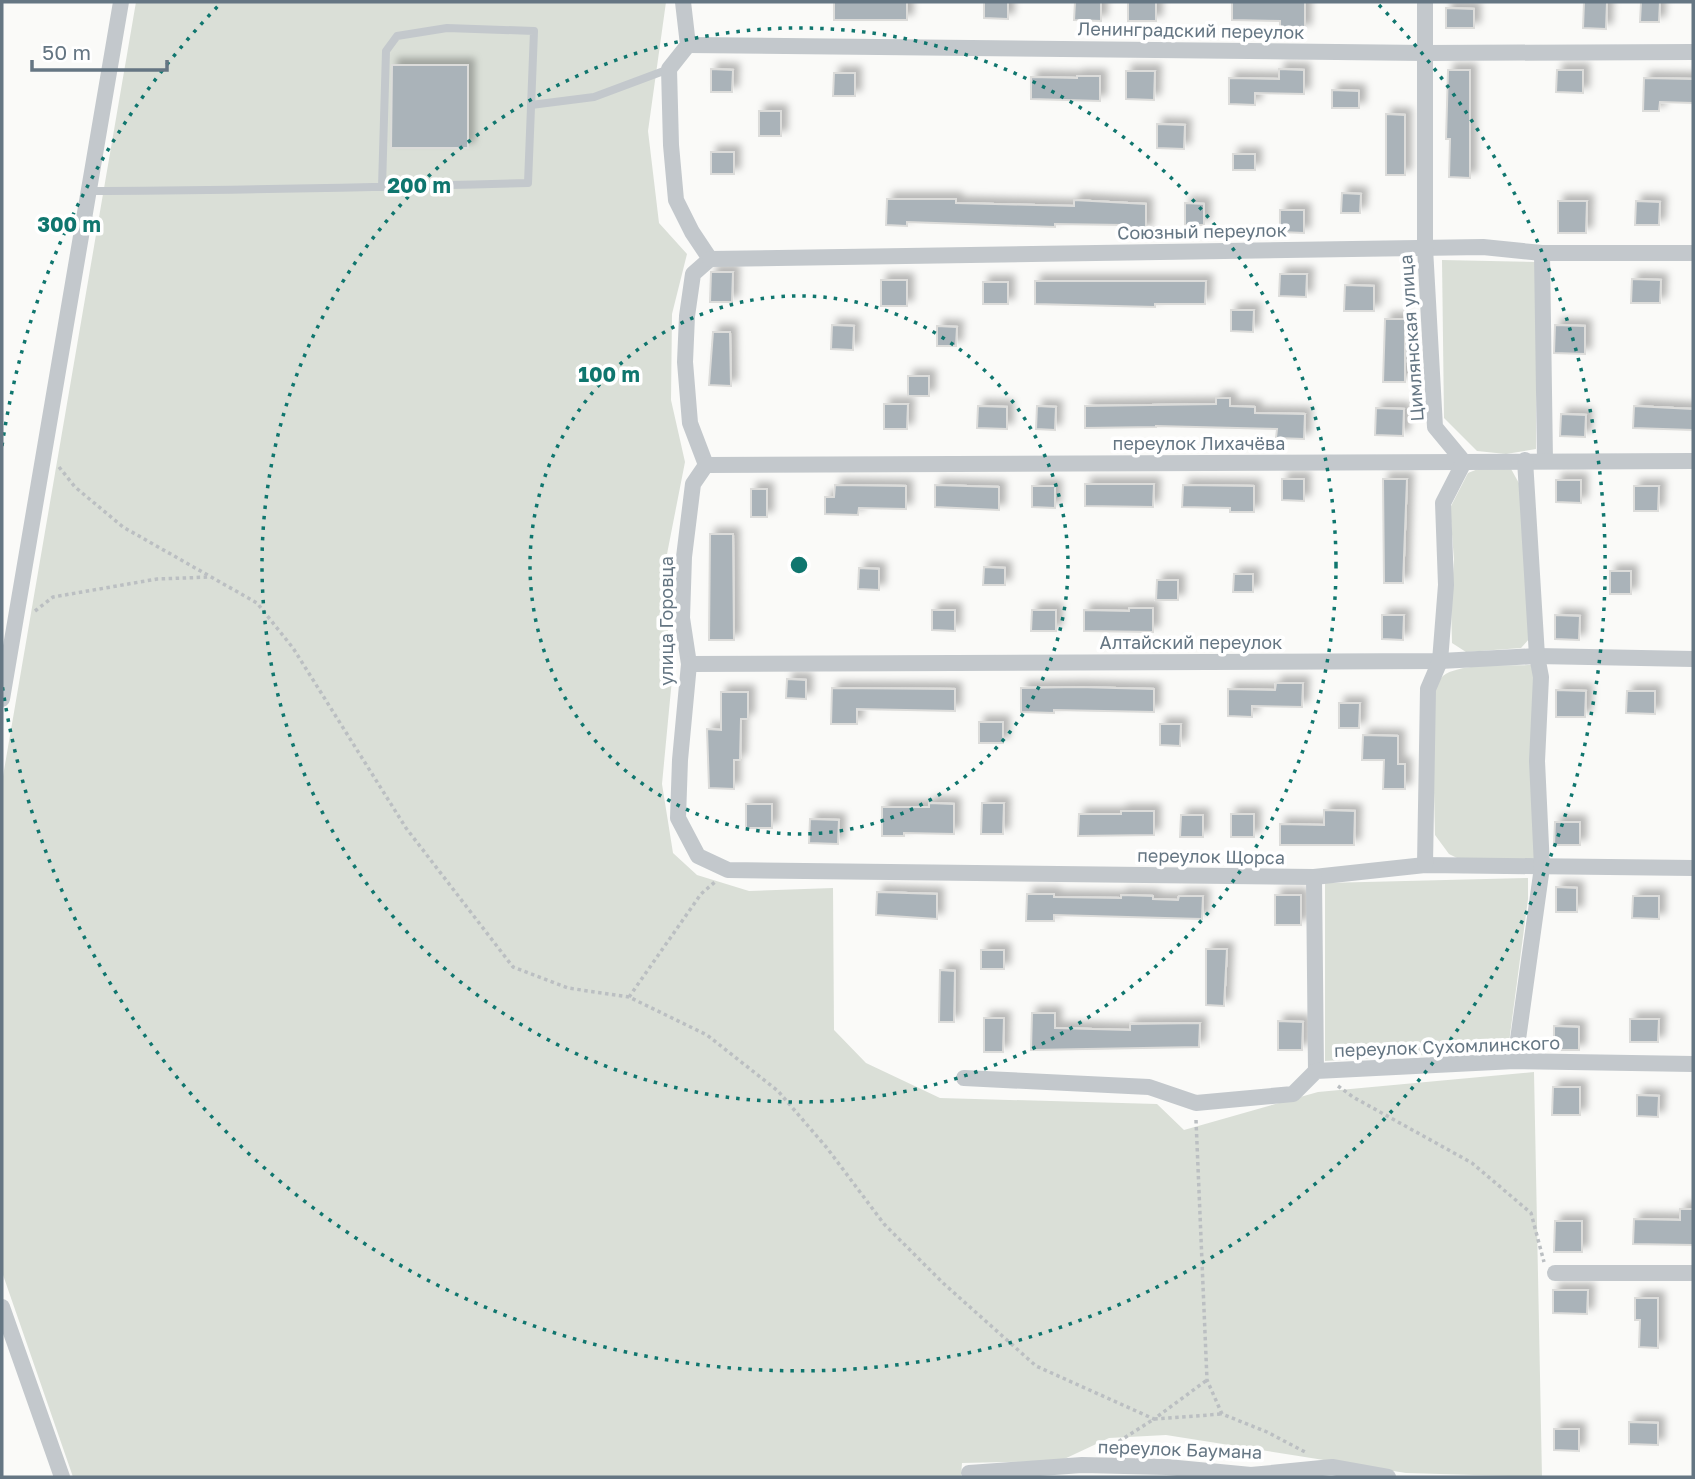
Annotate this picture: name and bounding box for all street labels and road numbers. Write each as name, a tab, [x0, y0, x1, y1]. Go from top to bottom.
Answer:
street label: Ленинградский переулок	[1077, 17, 1305, 43]
street label: Союзный переулок	[1117, 219, 1287, 243]
street label: Цимлянская улица	[1394, 254, 1428, 422]
street label: переулок Лихачёва	[1113, 432, 1285, 454]
street label: улица Горовца	[655, 556, 677, 686]
street label: Алтайский переулок	[1100, 631, 1282, 653]
street label: переулок Щорса	[1137, 844, 1285, 868]
street label: переулок Сухомлинского	[1334, 1031, 1560, 1061]
street label: переулок Баумана	[1097, 1435, 1263, 1463]

